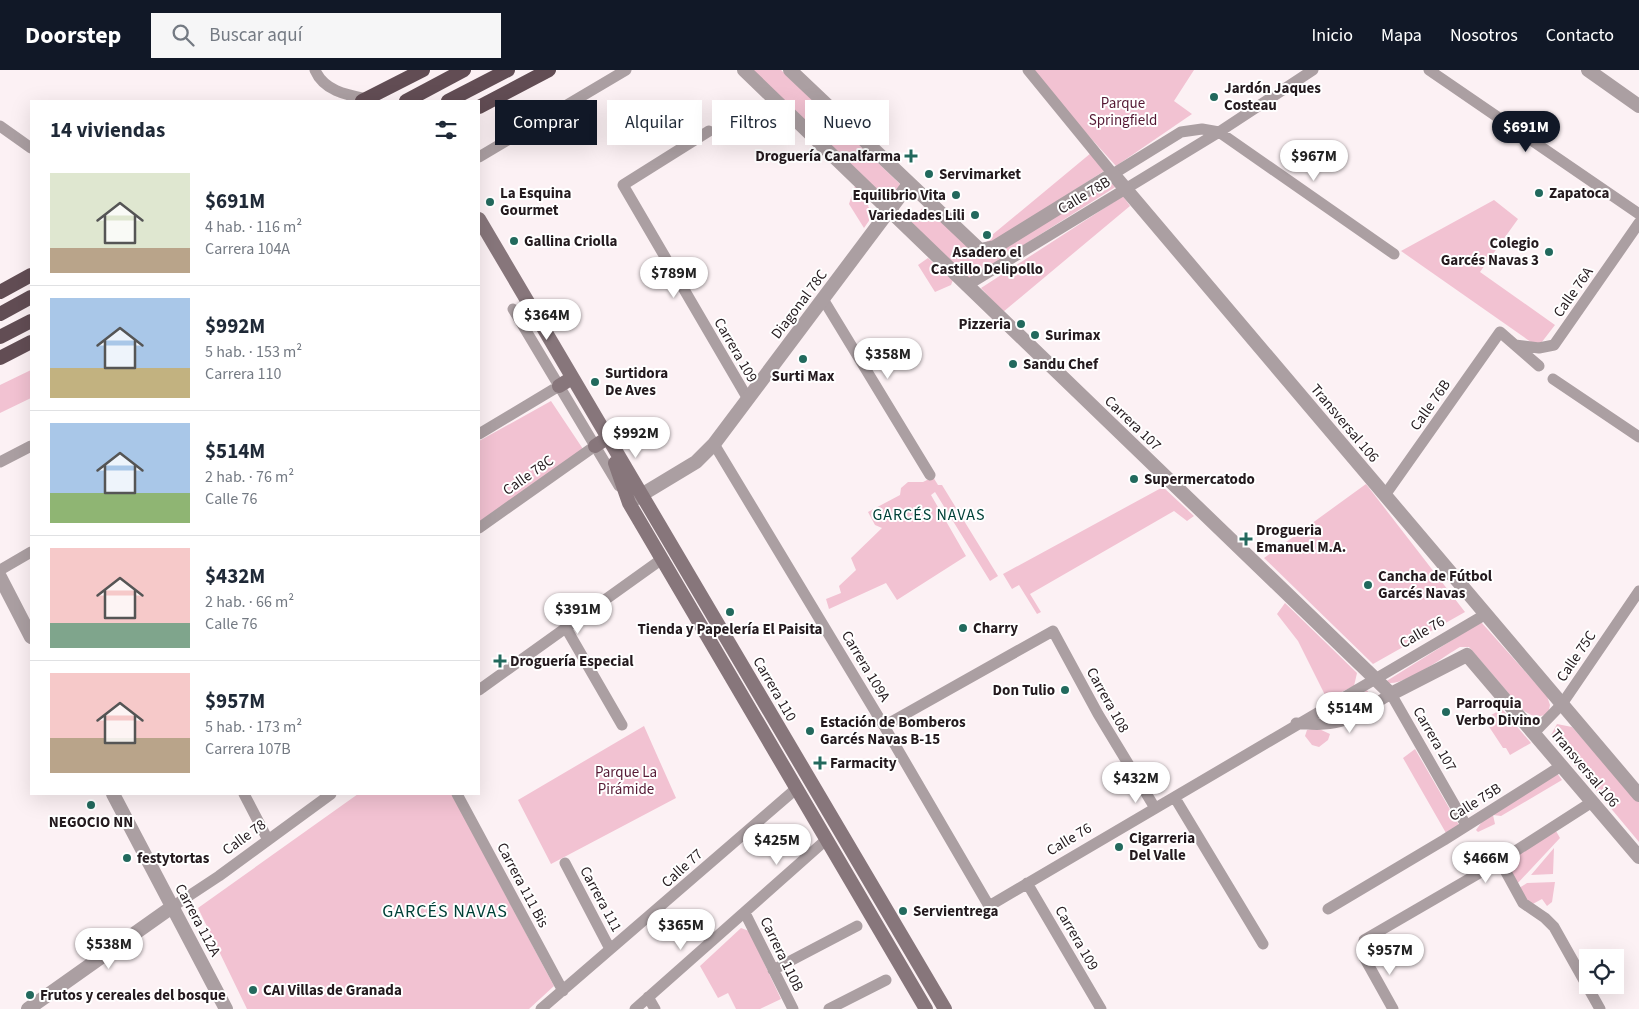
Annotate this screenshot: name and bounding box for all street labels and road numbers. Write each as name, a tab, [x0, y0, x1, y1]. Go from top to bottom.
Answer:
street label: Calle 78B	[1054, 171, 1115, 219]
street label: Calle 76A	[1548, 262, 1599, 322]
street label: Diagonal 78C	[766, 265, 833, 343]
street label: Carrera 109	[709, 314, 763, 387]
street label: Calle 76B	[1405, 375, 1456, 435]
street label: Transversal 106	[1305, 379, 1384, 467]
street label: Carrera 107	[1100, 391, 1166, 456]
street label: Calle 78C	[499, 450, 558, 501]
street label: Calle 76	[1396, 611, 1449, 654]
street label: Calle 75C	[1552, 626, 1601, 686]
street label: Carrera 109A	[836, 627, 896, 707]
street label: Carrera 110	[748, 653, 802, 726]
street label: Carrera 108	[1081, 664, 1134, 737]
street label: Carrera 107	[1408, 703, 1462, 776]
street label: Transversal 106	[1545, 724, 1624, 812]
street label: Calle 75B	[1445, 778, 1506, 827]
street label: Calle 78	[218, 814, 270, 860]
street label: Calle 76	[1043, 818, 1096, 861]
street label: Carrera 111 Bis	[491, 839, 554, 931]
street label: Calle 77	[657, 844, 708, 893]
street label: Carrera 111	[574, 863, 627, 936]
street label: Carrera 112A	[170, 880, 226, 961]
street label: Carrera 109	[1050, 902, 1104, 975]
street label: Carrera 110B	[754, 913, 809, 995]

